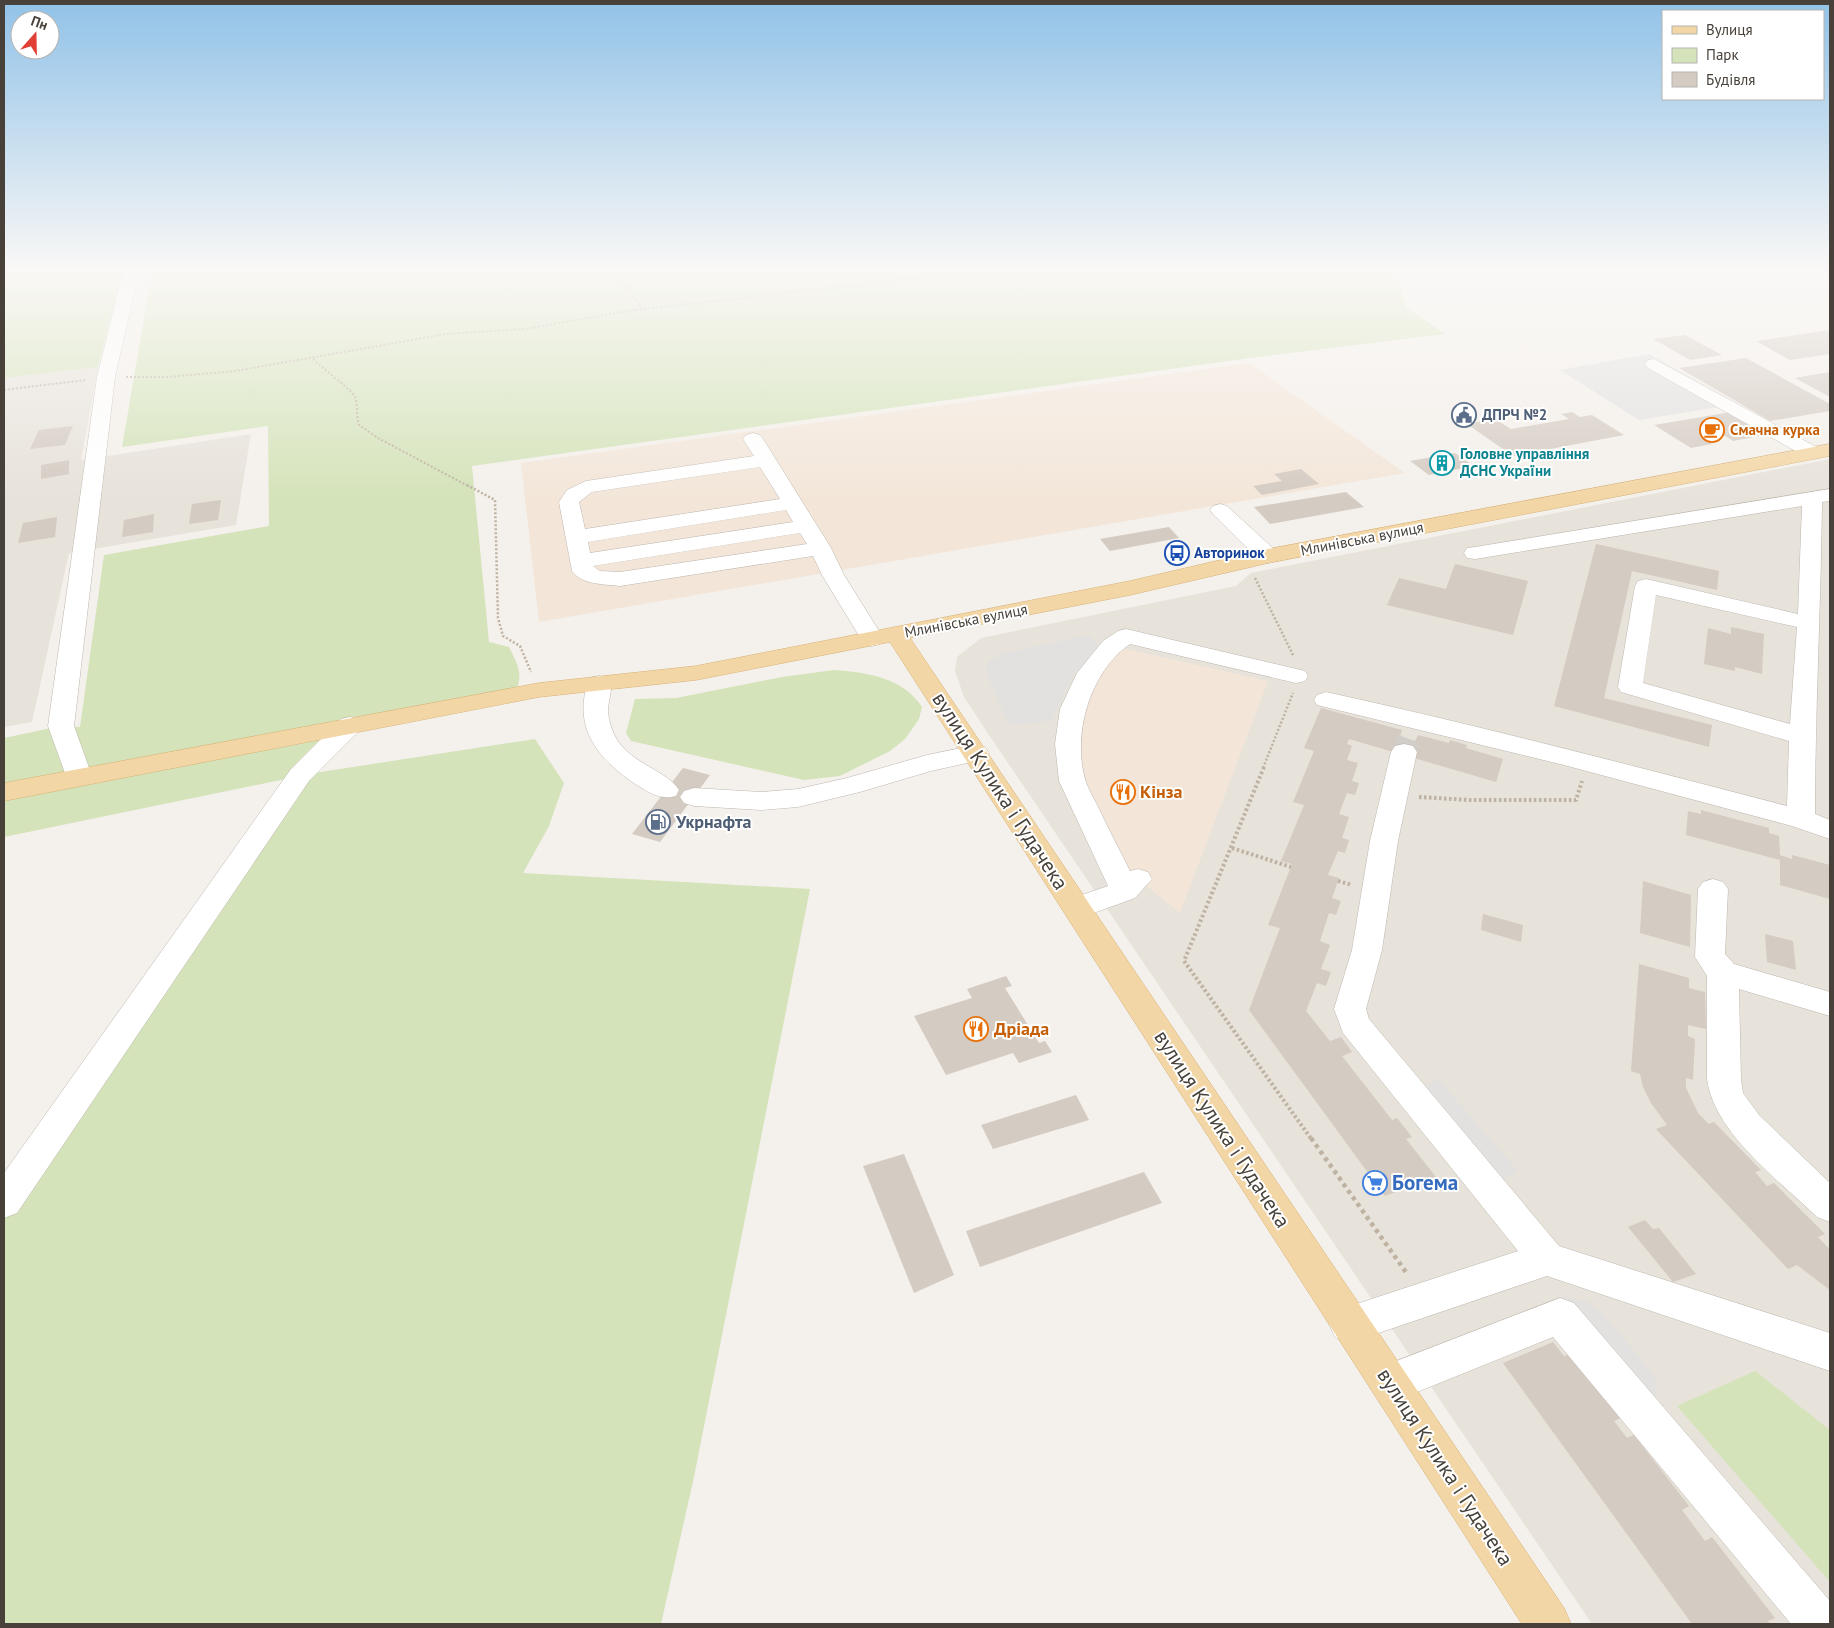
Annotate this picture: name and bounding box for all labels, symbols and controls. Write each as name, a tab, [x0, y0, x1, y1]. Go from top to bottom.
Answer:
north arrow	[10, 10, 60, 60]
legend	[1662, 10, 1824, 100]
text: Пн	[29, 12, 50, 34]
text: Вулиця	[1706, 20, 1753, 39]
text: Парк	[1706, 45, 1739, 64]
text: Будівля	[1706, 70, 1755, 89]
public building icon: ДПРЧ №2	[1451, 402, 1477, 428]
place label: ДПРЧ №2	[1482, 405, 1547, 424]
cafe icon: Смачна курка	[1699, 417, 1725, 443]
place label: Смачна курка	[1730, 420, 1820, 439]
place label: Головне управління ДСНС України	[1460, 444, 1589, 480]
building icon: Головне управління ДСНС України	[1429, 450, 1455, 476]
street label: Млинівська вулиця	[1299, 517, 1425, 560]
bus stop icon: Авторинок	[1164, 540, 1190, 566]
place label: Авторинок	[1194, 543, 1265, 562]
street label: Млинівська вулиця	[903, 599, 1029, 642]
street label: вулиця Кулика і Гудачека	[926, 687, 1074, 895]
restaurant icon: Кінза	[1110, 779, 1136, 805]
place label: Кінза	[1140, 780, 1182, 803]
fuel station icon: Укрнафта	[645, 809, 671, 835]
place label: Укрнафта	[675, 810, 752, 833]
restaurant icon: Дріада	[963, 1016, 989, 1042]
place label: Дріада	[994, 1017, 1049, 1040]
street label: вулиця Кулика і Гудачека	[1148, 1025, 1296, 1233]
place label: Богема	[1392, 1169, 1458, 1196]
supermarket icon: Богема	[1362, 1170, 1388, 1196]
street label: вулиця Кулика і Гудачека	[1371, 1363, 1519, 1571]

